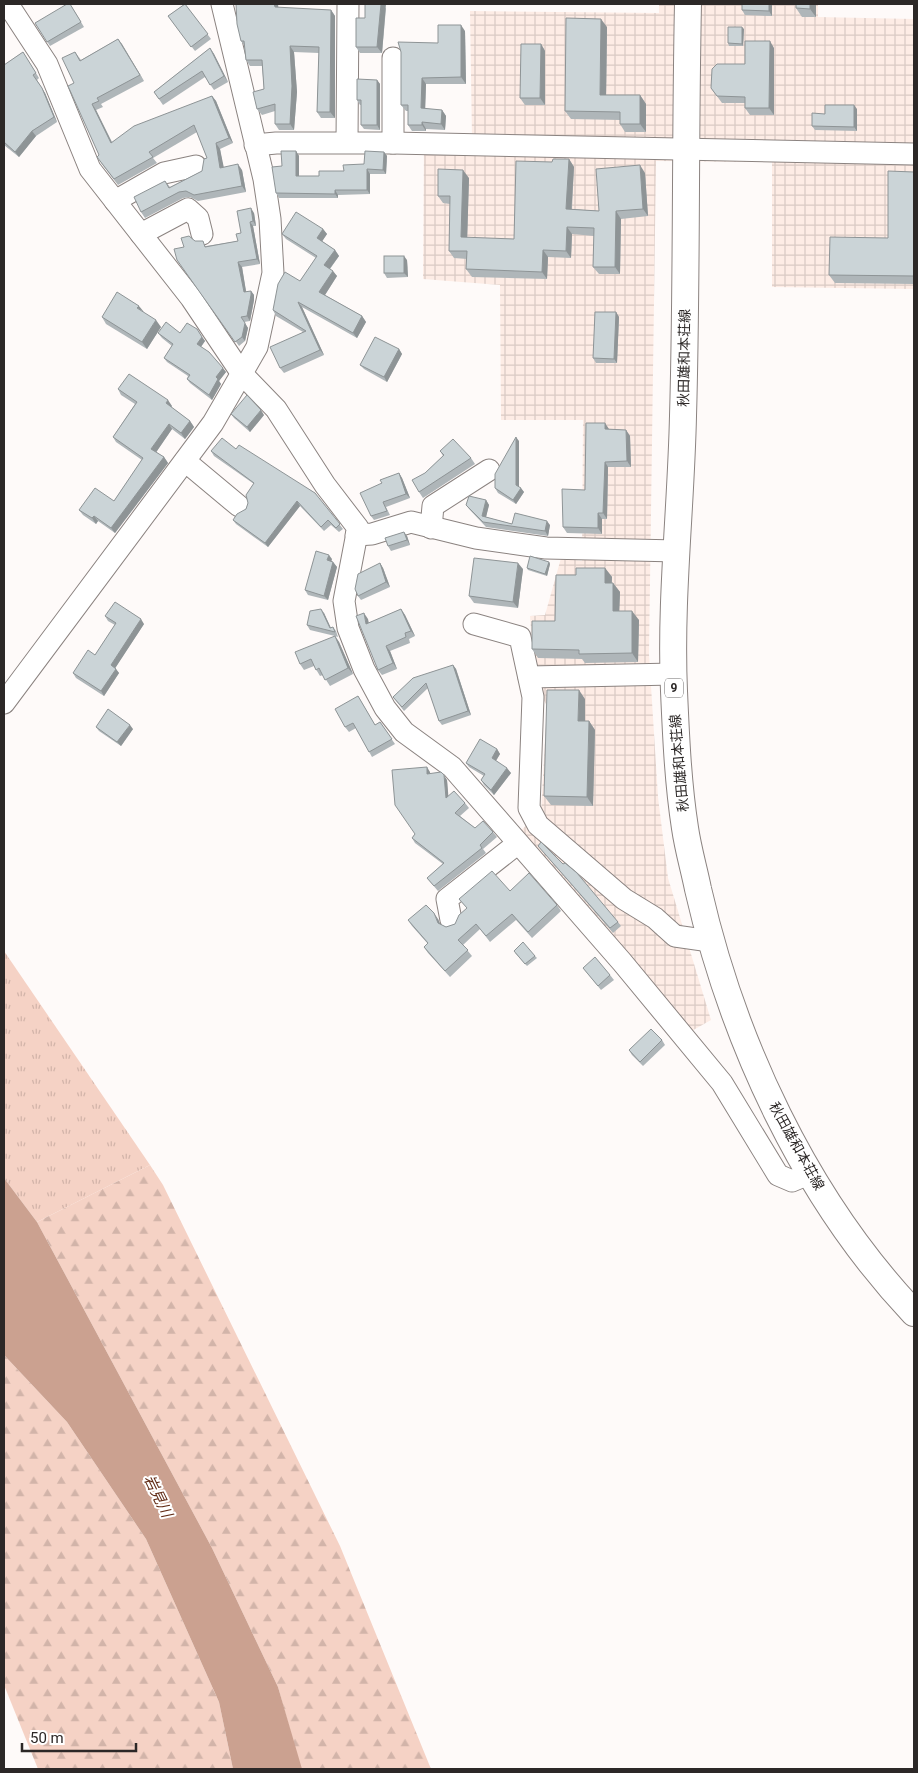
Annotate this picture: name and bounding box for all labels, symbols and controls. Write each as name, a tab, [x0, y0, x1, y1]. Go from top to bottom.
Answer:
street label: 秋田雄和本荘線	[675, 309, 693, 407]
road number: 9	[665, 678, 683, 698]
street label: 秋田雄和本荘線	[667, 713, 691, 813]
street label: 秋田雄和本荘線	[766, 1099, 828, 1193]
water label: 岩見川	[140, 1472, 177, 1522]
scale bar	[22, 1720, 136, 1752]
text: 50 m	[30, 1729, 64, 1747]

